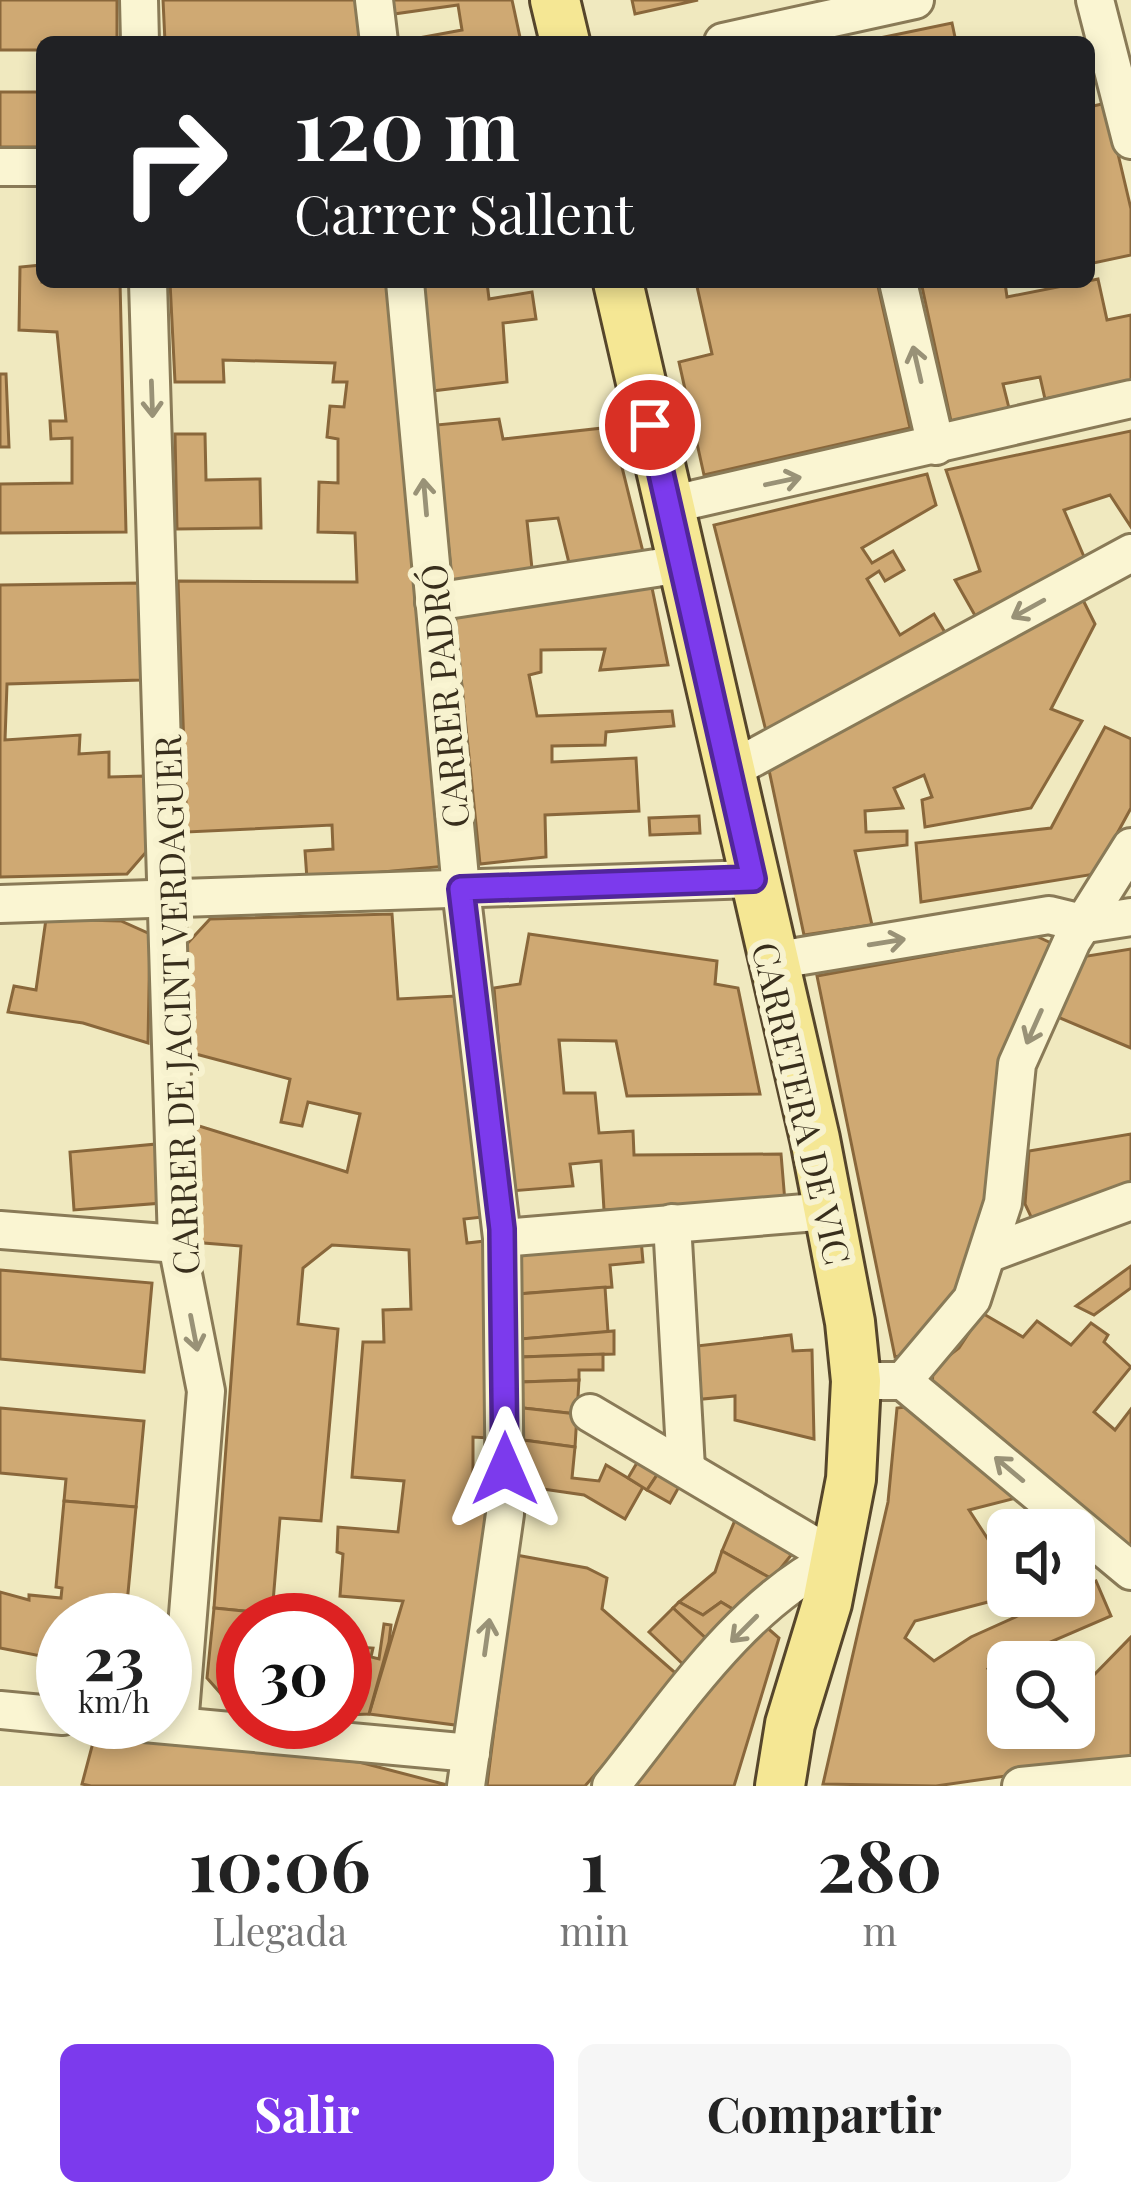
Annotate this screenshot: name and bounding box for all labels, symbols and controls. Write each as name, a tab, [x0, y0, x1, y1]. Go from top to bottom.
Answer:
text: 120 m	[294, 70, 520, 182]
icon: right	[96, 84, 252, 240]
text: Carrer Sallent	[294, 177, 634, 249]
one-way arrow	[905, 345, 927, 383]
pin	[599, 374, 701, 476]
one-way arrow	[141, 379, 164, 418]
icon: arrive	[617, 392, 683, 458]
one-way arrow	[764, 469, 802, 492]
one-way arrow	[413, 478, 436, 517]
street label: CARRER PADRÓ	[408, 562, 478, 830]
one-way arrow	[1012, 598, 1047, 621]
street label: CARRER DE JACINT VERDAGUER	[142, 734, 208, 1276]
one-way arrow	[867, 929, 906, 952]
street label: CARRETERA DE VIC	[743, 937, 863, 1269]
one-way arrow	[1021, 1008, 1043, 1044]
one-way arrow	[184, 1313, 206, 1352]
position arrow	[442, 1406, 568, 1532]
one-way arrow	[994, 1456, 1025, 1484]
map controls	[987, 1509, 1095, 1749]
button: sound	[987, 1509, 1095, 1617]
speed limit sign: 30	[216, 1593, 372, 1749]
one-way arrow	[730, 1614, 759, 1643]
text: 23	[84, 1616, 144, 1696]
one-way arrow	[476, 1618, 499, 1657]
button: search	[987, 1641, 1095, 1749]
text: km/h	[78, 1681, 150, 1721]
text: 10:06	[189, 1814, 371, 1910]
text: 1	[580, 1814, 608, 1910]
text: 280	[818, 1814, 942, 1910]
text: Llegada	[212, 1904, 347, 1956]
text: min	[559, 1904, 629, 1956]
text: m	[863, 1904, 897, 1956]
button: Salir	[60, 2044, 554, 2182]
button: Compartir	[578, 2044, 1071, 2182]

